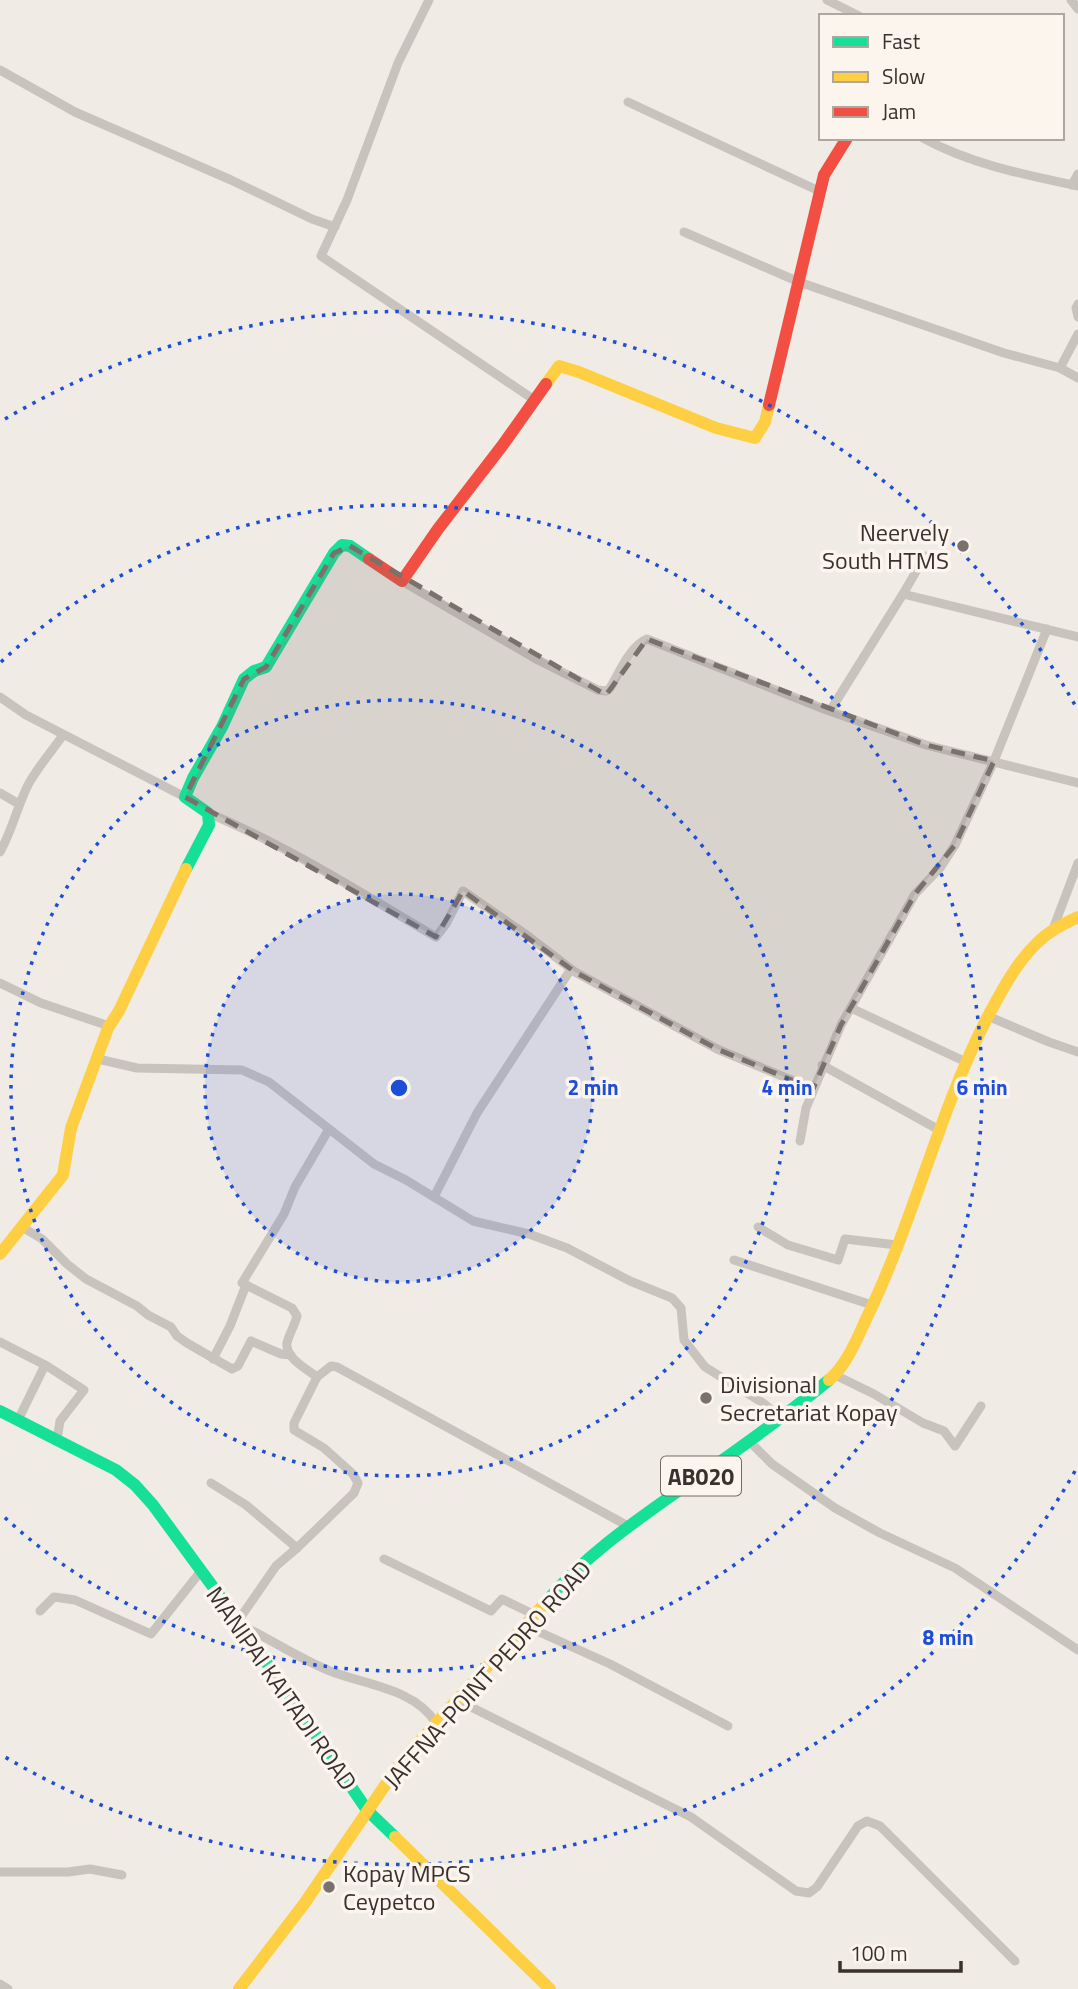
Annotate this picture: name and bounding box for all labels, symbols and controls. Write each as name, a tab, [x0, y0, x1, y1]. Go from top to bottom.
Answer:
legend	[819, 14, 1064, 140]
text: Fast	[882, 25, 921, 57]
text: Slow	[882, 60, 925, 92]
text: Jam	[882, 95, 916, 127]
place label: Neervely South HTMS	[822, 514, 949, 578]
marker: Neervely South HTMS	[955, 538, 971, 554]
text: 2 min	[567, 1071, 619, 1103]
text: 4 min	[761, 1071, 813, 1103]
text: 6 min	[956, 1071, 1008, 1103]
centre of rings	[387, 1076, 411, 1100]
place label: Divisional Secretariat Kopay	[720, 1366, 898, 1430]
marker: Divisional Secretariat Kopay	[698, 1390, 714, 1406]
road number: AB020	[661, 1456, 741, 1496]
street label: JAFFNA-POINT PEDRO ROAD	[374, 1552, 600, 1796]
street label: MANIPAI KAITADI ROAD	[198, 1579, 366, 1797]
text: 8 min	[922, 1621, 974, 1653]
place label: Kopay MPCS Ceypetco	[343, 1855, 471, 1919]
marker: Kopay MPCS Ceypetco	[321, 1879, 337, 1895]
scale bar	[840, 1930, 961, 1974]
text: 100 m	[850, 1937, 907, 1969]

